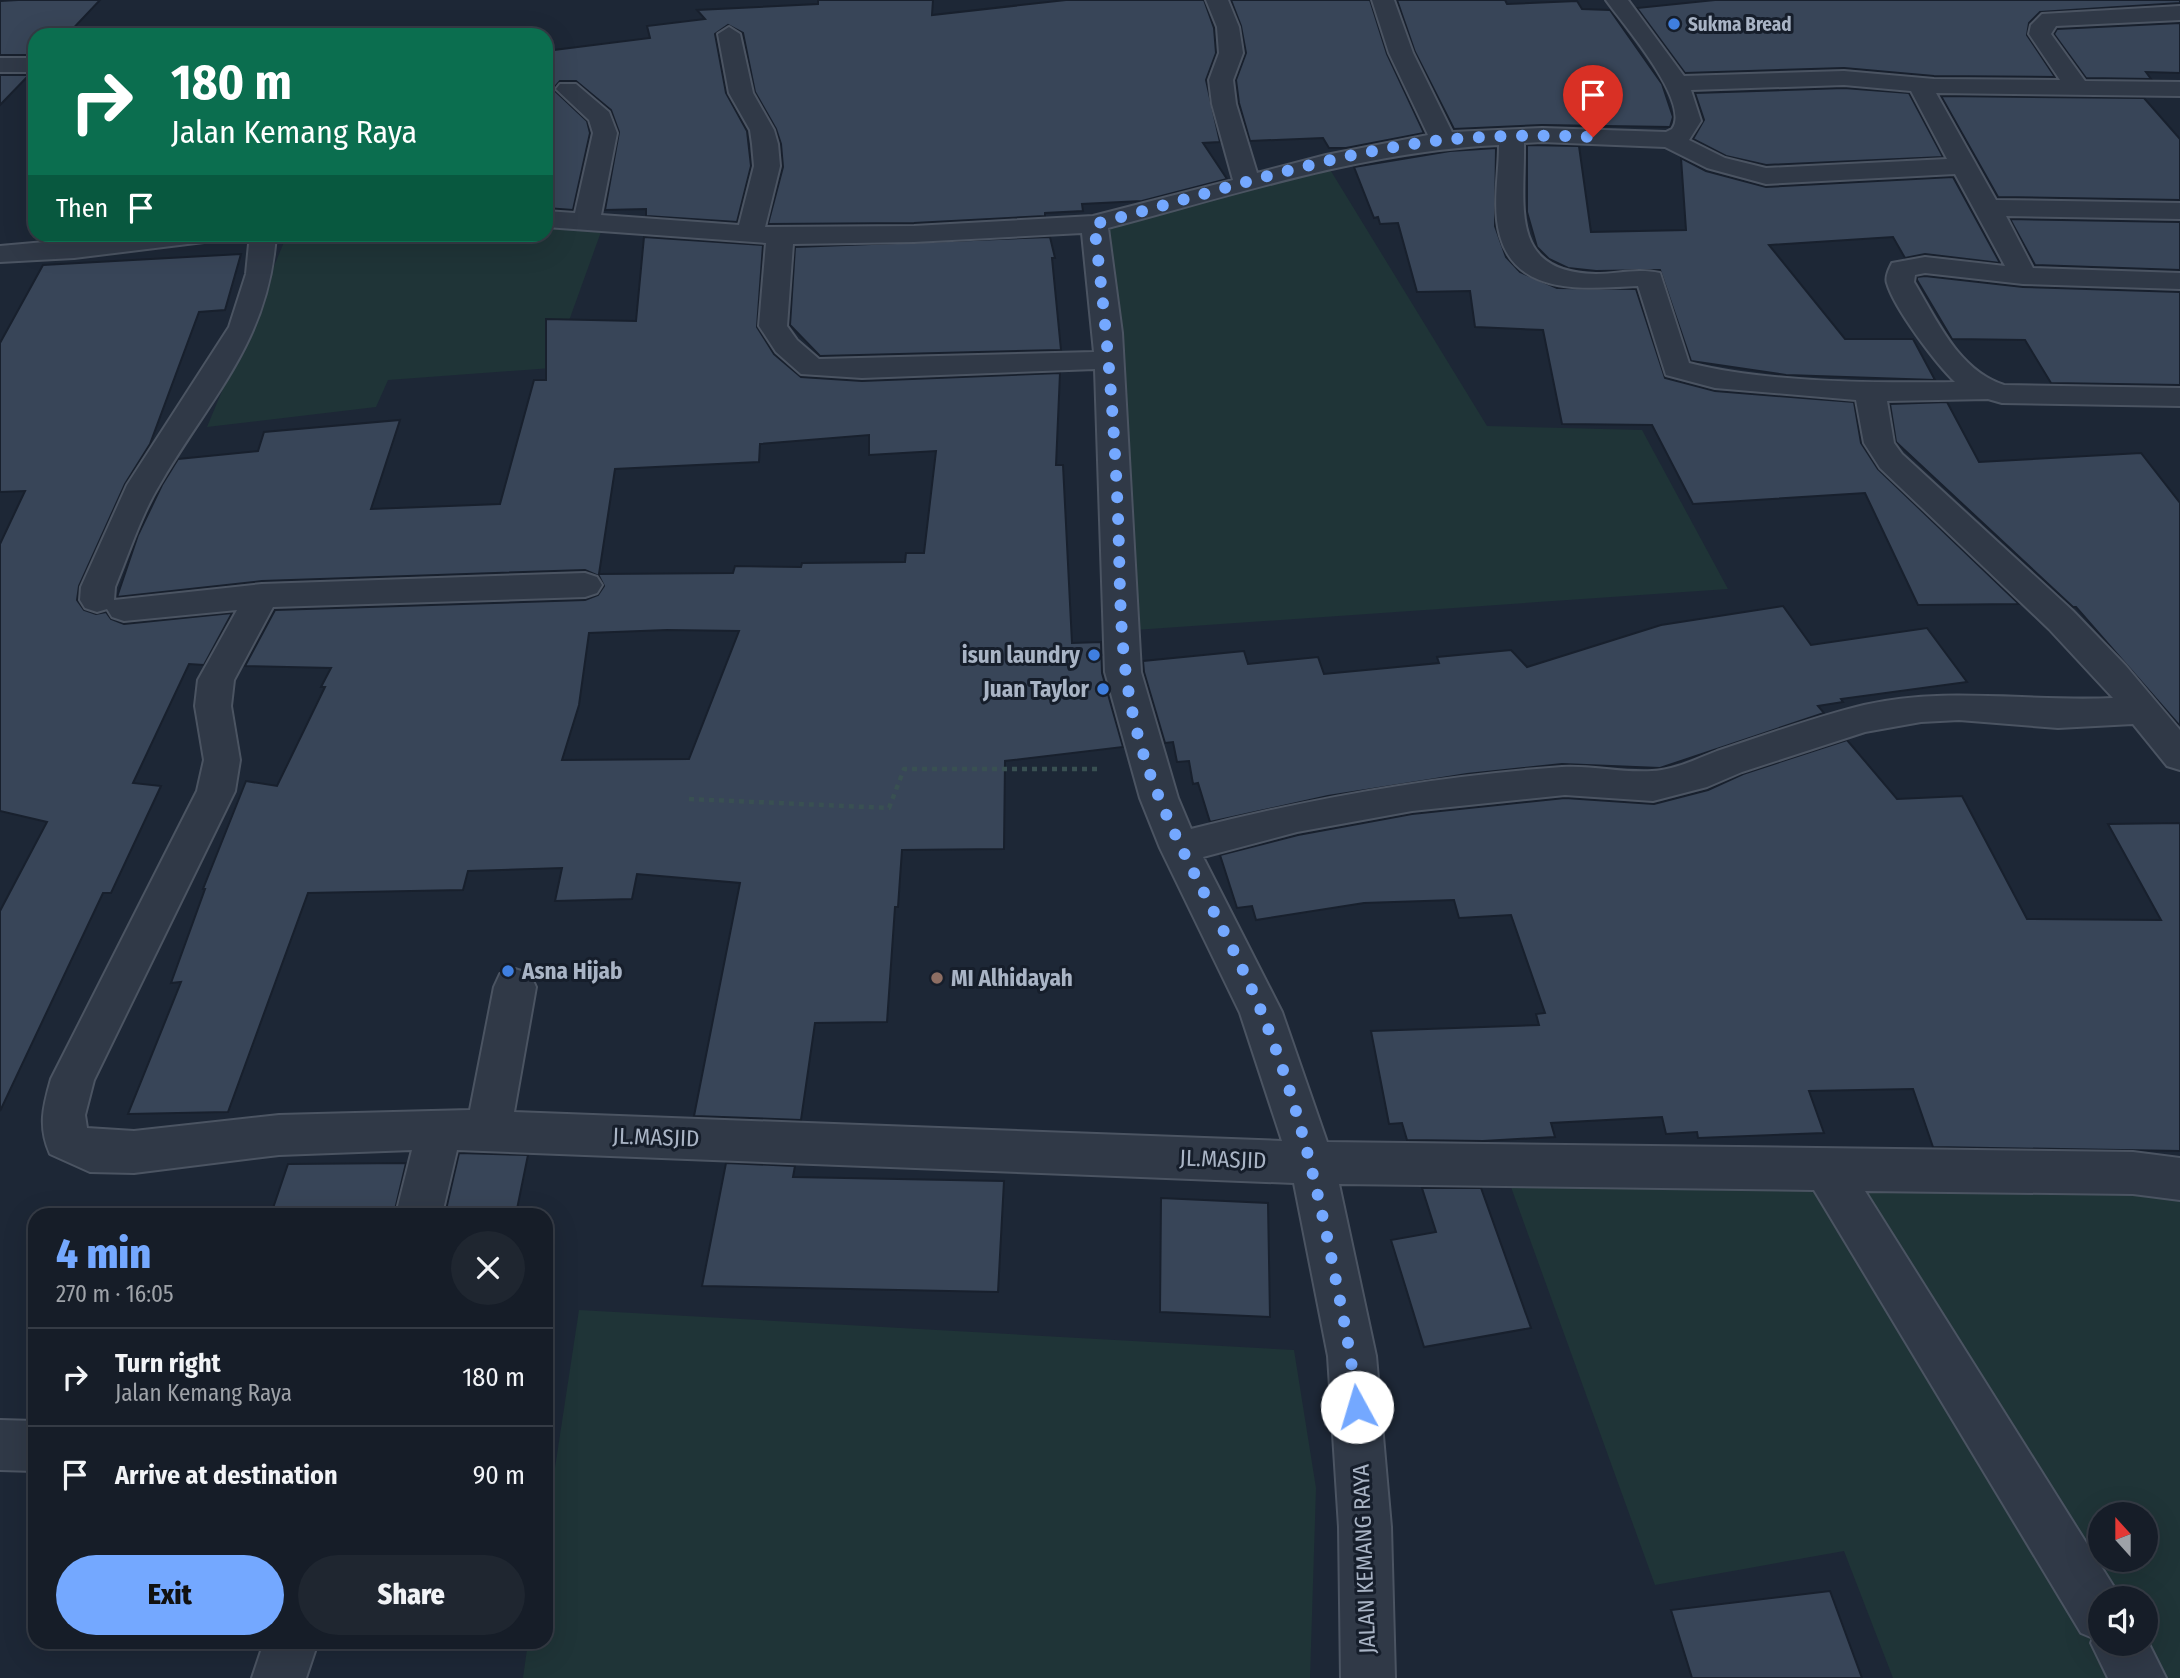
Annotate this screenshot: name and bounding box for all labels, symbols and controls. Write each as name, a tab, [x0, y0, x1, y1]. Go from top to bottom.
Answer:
place label: Sukma Bread	[1688, 13, 1792, 36]
marker: Sukma Bread	[1666, 16, 1682, 32]
text: 180 m	[171, 53, 292, 112]
icon: right	[56, 56, 147, 147]
pin	[1563, 65, 1623, 137]
icon: arrive	[1574, 76, 1612, 114]
text: Jalan Kemang Raya	[171, 113, 417, 151]
icon: arrive	[122, 189, 160, 227]
text: Then	[56, 193, 108, 224]
place label: isun laundry	[962, 641, 1081, 669]
marker: isun laundry	[1086, 647, 1102, 663]
place label: Juan Taylor	[982, 675, 1090, 703]
marker: Juan Taylor	[1095, 681, 1111, 697]
place label: Asna Hijab	[521, 957, 623, 985]
marker: Asna Hijab	[500, 963, 516, 979]
place label: MI Alhidayah	[951, 964, 1073, 992]
marker: MI Alhidayah	[929, 970, 945, 986]
street label: JL.MASJID	[612, 1121, 700, 1153]
street label: JL.MASJID	[1179, 1143, 1267, 1175]
text: 4 min	[56, 1229, 151, 1279]
button: close	[451, 1231, 525, 1305]
text: 270 m · 16:05	[56, 1280, 174, 1308]
text: Turn right	[115, 1348, 221, 1379]
icon: right	[56, 1358, 94, 1396]
text: 180 m	[462, 1362, 525, 1393]
position arrow	[1320, 1370, 1394, 1444]
text: Jalan Kemang Raya	[115, 1379, 292, 1407]
icon: arrive	[56, 1456, 94, 1494]
text: Arrive at destination	[115, 1460, 338, 1491]
text: 90 m	[473, 1460, 525, 1491]
street label: JALAN KEMANG RAYA	[1347, 1464, 1381, 1654]
north arrow	[2088, 1502, 2158, 1572]
map controls	[2088, 1502, 2158, 1656]
button: Exit	[56, 1555, 284, 1635]
button: Share	[298, 1555, 525, 1635]
button: sound	[2088, 1586, 2158, 1656]

